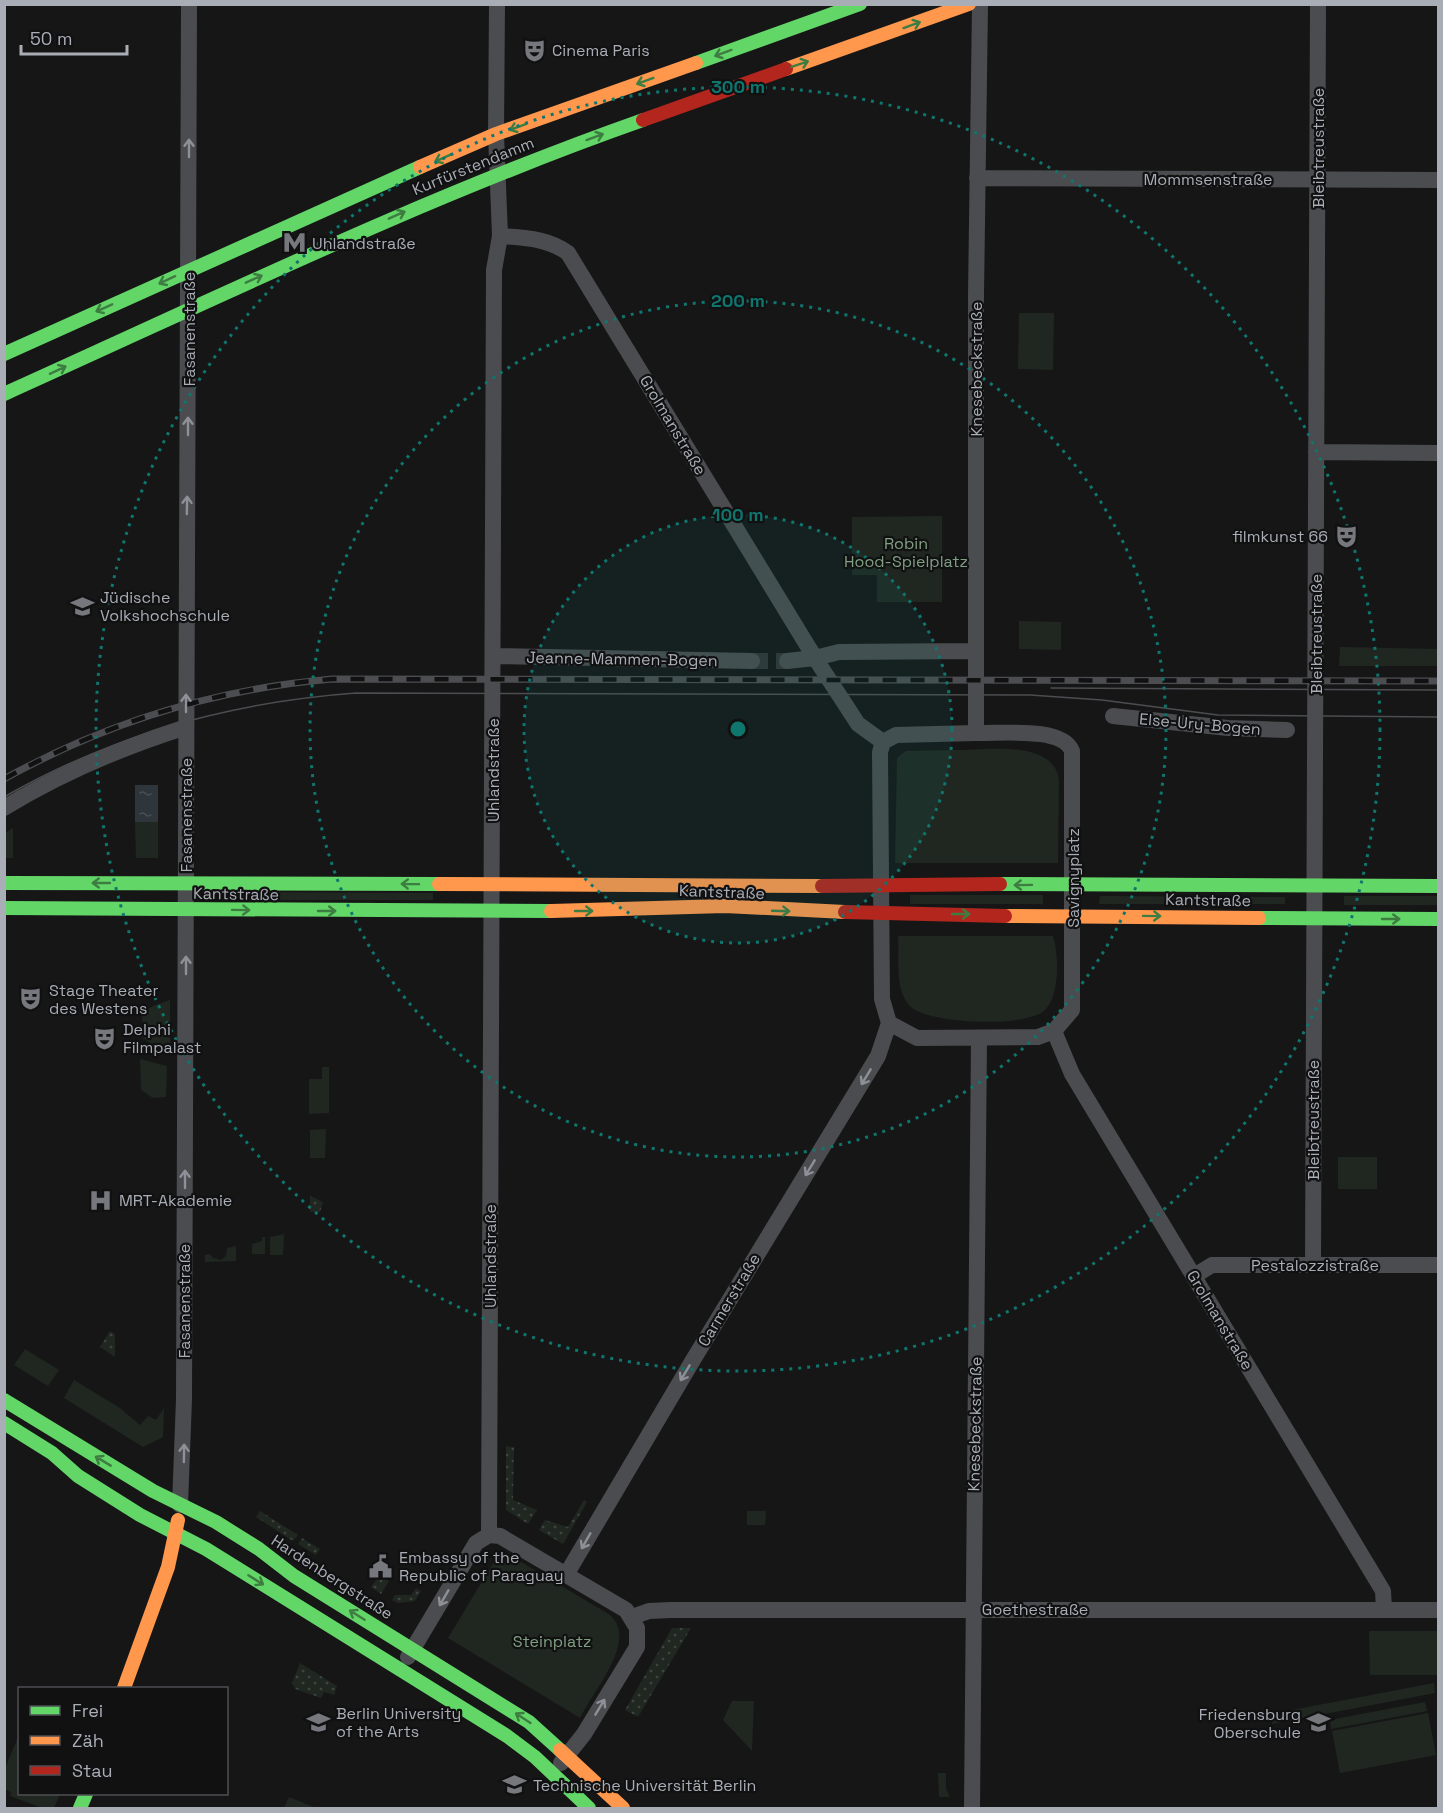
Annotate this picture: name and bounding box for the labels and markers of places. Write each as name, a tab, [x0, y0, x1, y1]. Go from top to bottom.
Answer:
theatre icon: Cinema Paris	[521, 37, 547, 63]
place label: Cinema Paris	[552, 40, 650, 61]
metro station icon: Uhlandstraße	[281, 230, 307, 256]
place label: Uhlandstraße	[312, 233, 416, 254]
theatre icon: filmkunst 66	[1333, 523, 1359, 549]
place label: filmkunst 66	[1232, 526, 1328, 547]
place label: Jüdische Volkshochschule	[100, 587, 230, 626]
school or university icon: Jüdische Volkshochschule	[69, 593, 95, 619]
centre of rings	[728, 719, 748, 739]
place label: Stage Theater des Westens	[49, 980, 159, 1019]
theatre icon: Stage Theater des Westens	[18, 986, 44, 1012]
place label: Delphi Filmpalast	[123, 1019, 201, 1058]
theatre icon: Delphi Filmpalast	[92, 1025, 118, 1051]
hospital icon: MRT-Akademie	[88, 1187, 114, 1213]
place label: MRT-Akademie	[119, 1190, 232, 1211]
place label: Embassy of the Republic of Paraguay	[399, 1547, 563, 1586]
public building icon: Embassy of the Republic of Paraguay	[368, 1553, 394, 1579]
place label: Berlin University of the Arts	[336, 1703, 461, 1742]
place label: Friedensburg Oberschule	[1199, 1704, 1301, 1743]
school or university icon: Berlin University of the Arts	[305, 1709, 331, 1735]
school or university icon: Friedensburg Oberschule	[1306, 1710, 1332, 1736]
school or university icon: Technische Universität Berlin	[502, 1772, 528, 1798]
place label: Technische Universität Berlin	[533, 1775, 756, 1796]

